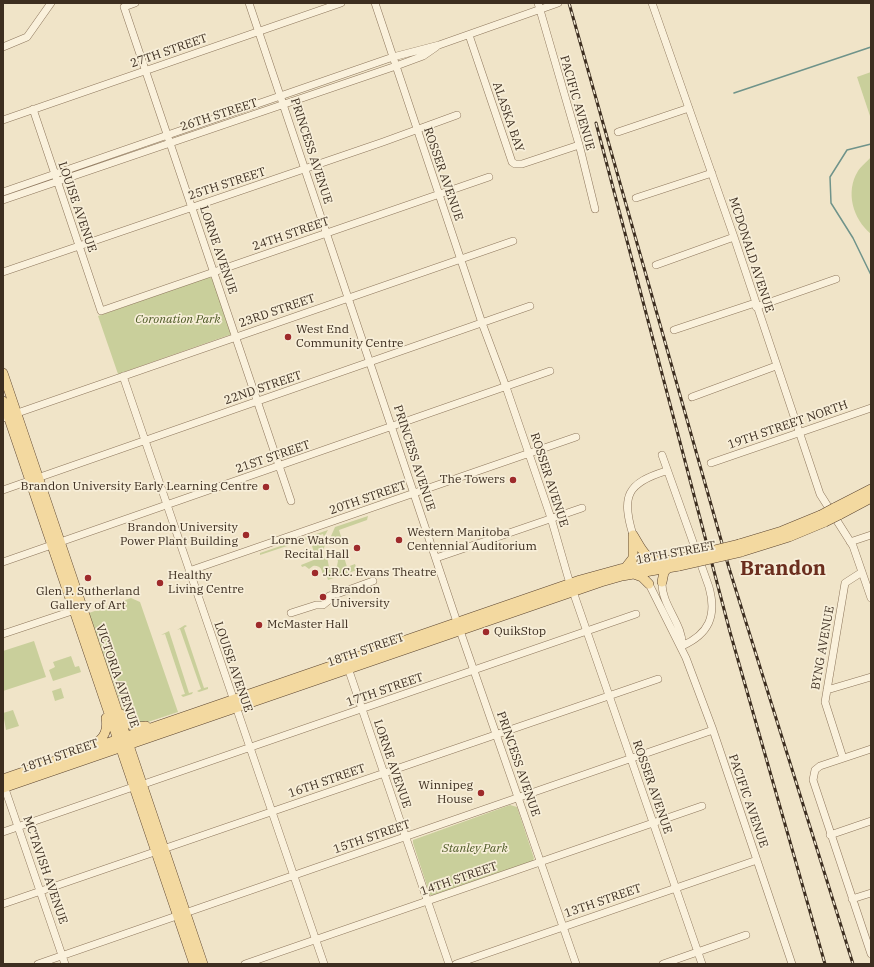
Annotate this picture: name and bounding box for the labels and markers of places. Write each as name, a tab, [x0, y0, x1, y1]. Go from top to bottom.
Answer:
place label: West End Community Centre	[296, 323, 403, 351]
marker: West End Community Centre	[283, 332, 293, 342]
place label: The Towers	[440, 473, 505, 487]
marker: The Towers	[508, 475, 518, 485]
place label: Brandon University Early Learning Centre	[20, 480, 258, 494]
marker: Brandon University Early Learning Centre	[261, 482, 271, 492]
place label: Brandon University Power Plant Building	[120, 521, 238, 549]
place label: Western Manitoba Centennial Auditorium	[407, 526, 537, 554]
marker: Brandon University Power Plant Building	[241, 530, 251, 540]
place label: Lorne Watson Recital Hall	[271, 534, 349, 562]
marker: Western Manitoba Centennial Auditorium	[394, 535, 404, 545]
marker: Lorne Watson Recital Hall	[352, 543, 362, 553]
place label: J.R.C. Evans Theatre	[323, 566, 437, 580]
marker: J.R.C. Evans Theatre	[310, 568, 320, 578]
place label: Healthy Living Centre	[168, 569, 244, 597]
marker: Glen P. Sutherland Gallery of Art	[83, 573, 93, 583]
marker: Healthy Living Centre	[155, 578, 165, 588]
place label: Brandon University	[331, 583, 390, 611]
place label: Glen P. Sutherland Gallery of Art	[36, 585, 140, 613]
marker: Brandon University	[318, 592, 328, 602]
place label: McMaster Hall	[267, 618, 348, 632]
marker: McMaster Hall	[254, 620, 264, 630]
place label: QuikStop	[494, 625, 546, 639]
marker: QuikStop	[481, 627, 491, 637]
place label: Winnipeg House	[418, 779, 473, 807]
marker: Winnipeg House	[476, 788, 486, 798]

